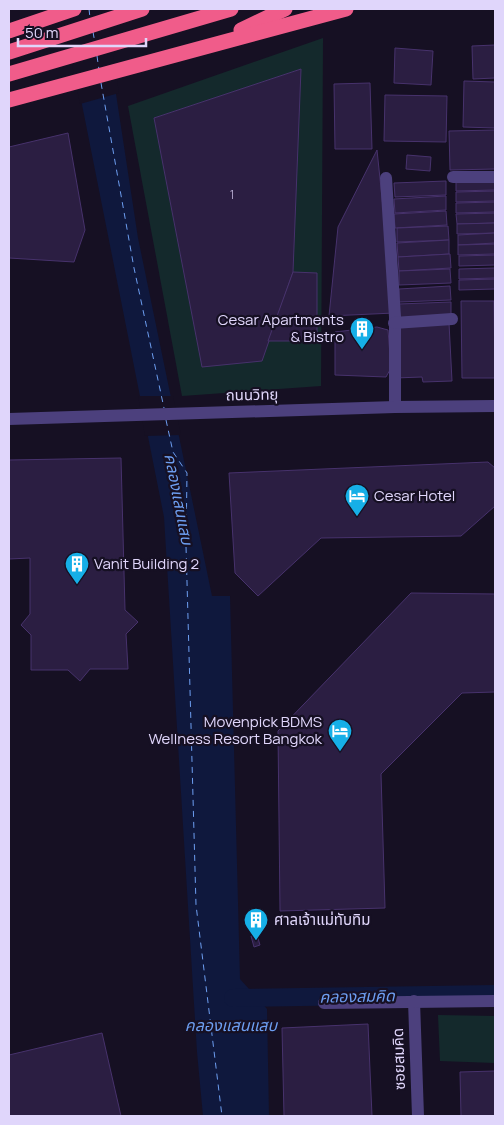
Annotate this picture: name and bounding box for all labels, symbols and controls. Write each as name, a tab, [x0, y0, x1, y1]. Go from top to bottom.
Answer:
scale bar	[18, 15, 145, 47]
text: 50 m	[25, 22, 59, 43]
house number: 1	[230, 186, 234, 203]
place label: Cesar Apartments & Bistro	[218, 309, 344, 347]
building icon: Cesar Apartments & Bistro	[349, 316, 375, 350]
street label: ถนนวิทยุ	[225, 384, 279, 405]
water label: คลองแสนแสบ	[159, 452, 199, 548]
hotel icon: Cesar Hotel	[344, 483, 370, 517]
place label: Cesar Hotel	[374, 485, 455, 506]
building icon: Vanit Building 2	[64, 551, 90, 585]
place label: Vanit Building 2	[94, 553, 199, 574]
place label: Movenpick BDMS Wellness Resort Bangkok	[148, 711, 323, 749]
hotel icon: Movenpick BDMS Wellness Resort Bangkok	[327, 718, 353, 752]
building icon: ศาลเจ้าแม่ทับทิม	[243, 907, 269, 941]
place label: ศาลเจ้าแม่ทับทิม	[274, 909, 370, 930]
water label: คลองสมคิด	[319, 984, 396, 1008]
water label: คลองแสนแสบ	[185, 1014, 279, 1036]
street label: ซอยสมคิด	[387, 1028, 410, 1090]

